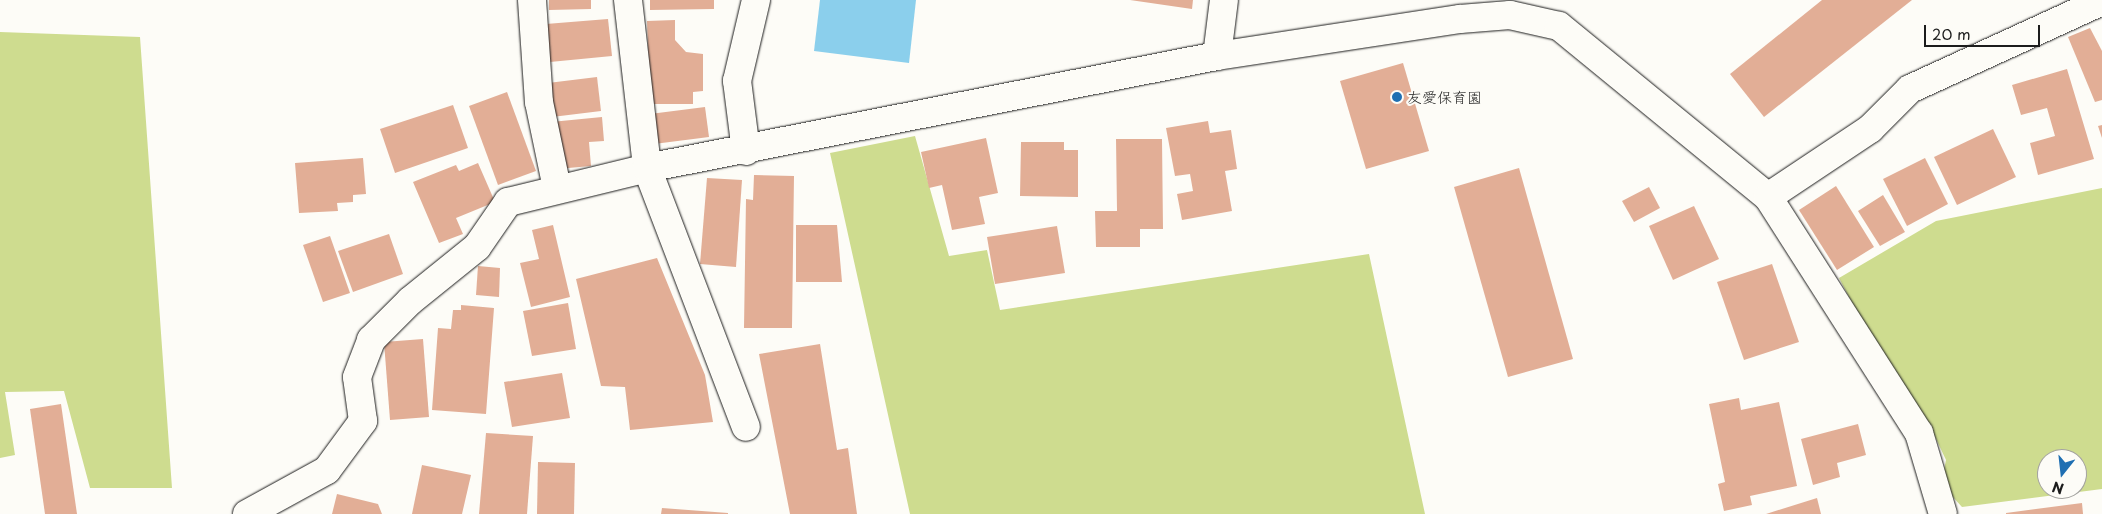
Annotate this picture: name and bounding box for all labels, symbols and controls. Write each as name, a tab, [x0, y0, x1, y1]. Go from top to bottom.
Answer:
scale bar	[1927, 15, 2043, 47]
text: 20 m	[1932, 22, 1971, 45]
place label: 友愛保育園	[1407, 88, 1482, 106]
marker: 友愛保育園	[1391, 91, 1403, 103]
north arrow	[2037, 449, 2087, 499]
text: N	[2050, 476, 2066, 500]

